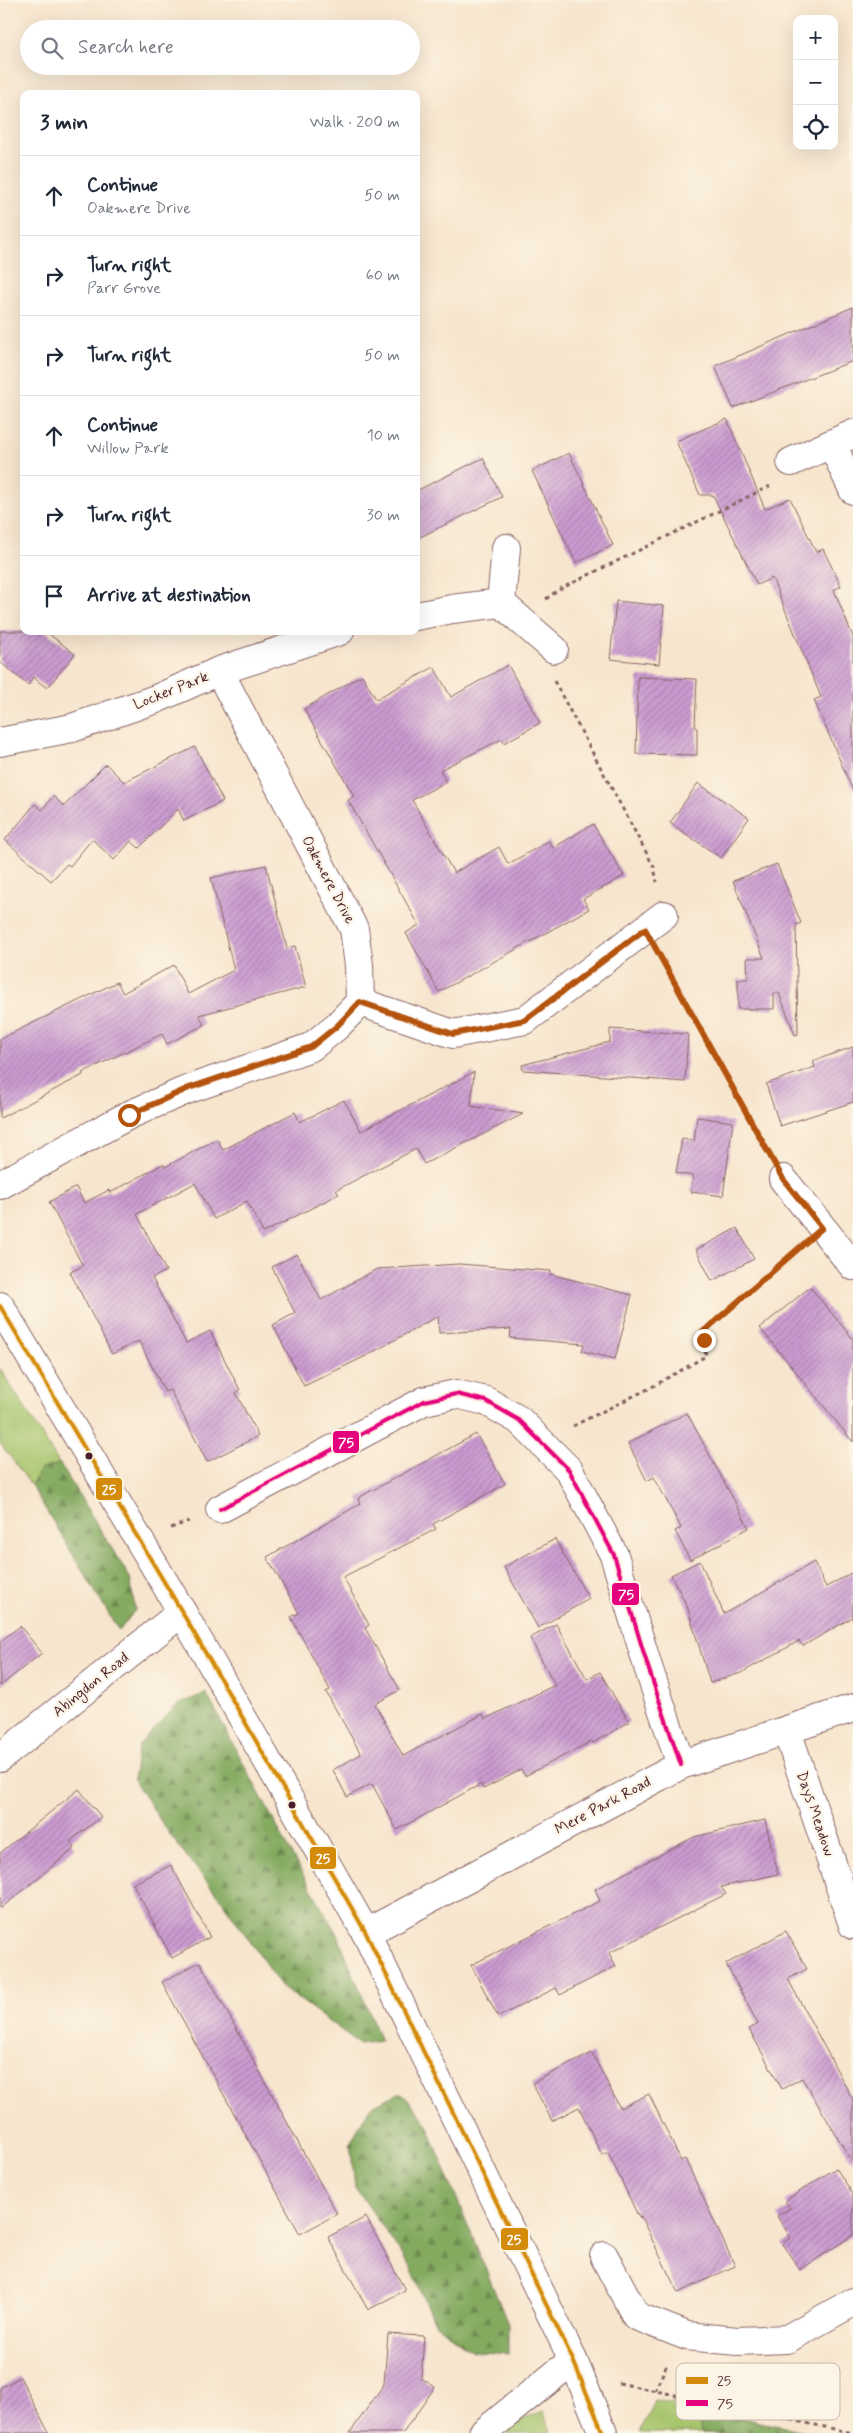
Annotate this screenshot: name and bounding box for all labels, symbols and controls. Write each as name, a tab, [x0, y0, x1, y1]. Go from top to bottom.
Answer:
map controls	[793, 15, 838, 150]
button: +	[793, 15, 838, 60]
search box	[20, 20, 420, 75]
icon: search	[38, 34, 66, 62]
text: Search here	[78, 35, 174, 60]
button: −	[793, 60, 838, 105]
button: locate	[793, 105, 838, 150]
text: 3 min	[40, 109, 88, 137]
text: Walk · 200 m	[309, 112, 400, 133]
text: Continue	[87, 173, 158, 198]
icon: ahead	[40, 182, 68, 210]
text: 50 m	[364, 185, 400, 206]
text: Oakmere Drive	[87, 198, 191, 219]
text: Turn right	[87, 253, 171, 278]
icon: right	[40, 262, 68, 290]
text: 60 m	[366, 265, 400, 286]
text: Parr Grove	[87, 278, 161, 299]
icon: right	[40, 342, 68, 370]
text: Turn right	[87, 343, 171, 368]
text: 50 m	[364, 345, 400, 366]
text: Continue	[87, 413, 158, 438]
icon: ahead	[40, 422, 68, 450]
text: 10 m	[367, 425, 400, 446]
text: Willow Park	[87, 438, 168, 459]
icon: right	[40, 502, 68, 530]
text: Turn right	[87, 503, 171, 528]
text: 30 m	[367, 505, 400, 526]
icon: arrive	[40, 582, 68, 610]
text: Arrive at destination	[87, 583, 251, 608]
street label: Locker Park	[130, 667, 212, 715]
street label: Oakmere Drive	[296, 832, 360, 928]
route start	[118, 1104, 141, 1127]
route end	[693, 1329, 716, 1352]
line badge: 75	[332, 1430, 360, 1454]
text: 75	[338, 1434, 355, 1452]
unlabelled marker	[84, 1451, 94, 1461]
line badge: 25	[95, 1477, 123, 1501]
text: 25	[102, 1481, 117, 1499]
line badge: 75	[611, 1582, 640, 1606]
text: 75	[618, 1586, 635, 1604]
street label: Abingdon Road	[49, 1648, 134, 1723]
street label: Days Meadow	[791, 1769, 839, 1859]
street label: Mere Park Road	[551, 1772, 655, 1840]
unlabelled marker	[287, 1800, 297, 1810]
line badge: 25	[309, 1846, 337, 1870]
text: 25	[316, 1850, 331, 1868]
line badge: 25	[500, 2227, 529, 2251]
text: 25	[507, 2231, 522, 2249]
legend	[676, 2363, 840, 2420]
text: 25	[717, 2372, 731, 2390]
text: 75	[717, 2395, 733, 2413]

